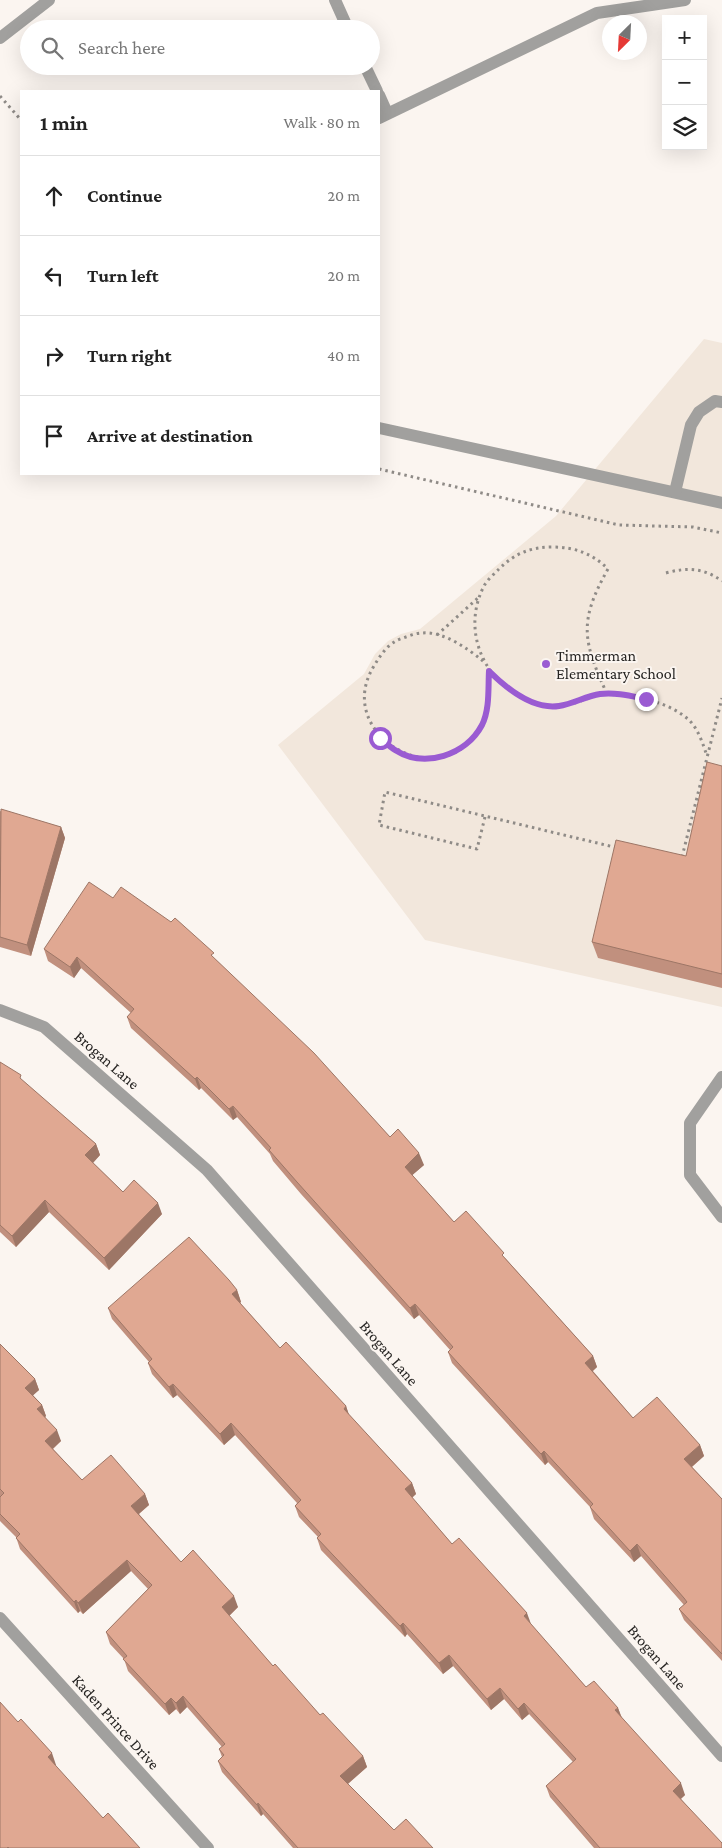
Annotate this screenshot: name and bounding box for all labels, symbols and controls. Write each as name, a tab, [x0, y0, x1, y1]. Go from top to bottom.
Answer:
north arrow	[602, 15, 647, 60]
map controls	[662, 15, 707, 150]
button: +	[662, 15, 707, 60]
search box	[20, 20, 380, 75]
icon: search	[38, 34, 66, 62]
text: Search here	[78, 37, 165, 58]
button: −	[662, 60, 707, 105]
button: layers	[662, 105, 707, 150]
text: 1 min	[40, 111, 88, 135]
text: Walk · 80 m	[283, 114, 360, 131]
icon: ahead	[40, 182, 68, 210]
text: Continue	[87, 185, 162, 206]
text: 20 m	[327, 187, 360, 204]
icon: left	[40, 262, 68, 290]
text: Turn left	[87, 265, 159, 286]
text: 20 m	[327, 267, 360, 284]
icon: right	[40, 342, 68, 370]
text: Turn right	[87, 345, 172, 366]
text: 40 m	[327, 347, 360, 364]
icon: arrive	[40, 422, 68, 450]
text: Arrive at destination	[87, 425, 253, 446]
place label: Timmerman Elementary School	[556, 647, 676, 683]
marker: Timmerman Elementary School	[540, 658, 552, 670]
route end	[635, 688, 658, 711]
route start	[369, 727, 392, 750]
street label: Brogan Lane	[71, 1027, 143, 1093]
street label: Brogan Lane	[356, 1317, 422, 1389]
street label: Brogan Lane	[624, 1621, 690, 1693]
street label: Kaden Prince Drive	[69, 1671, 163, 1773]

